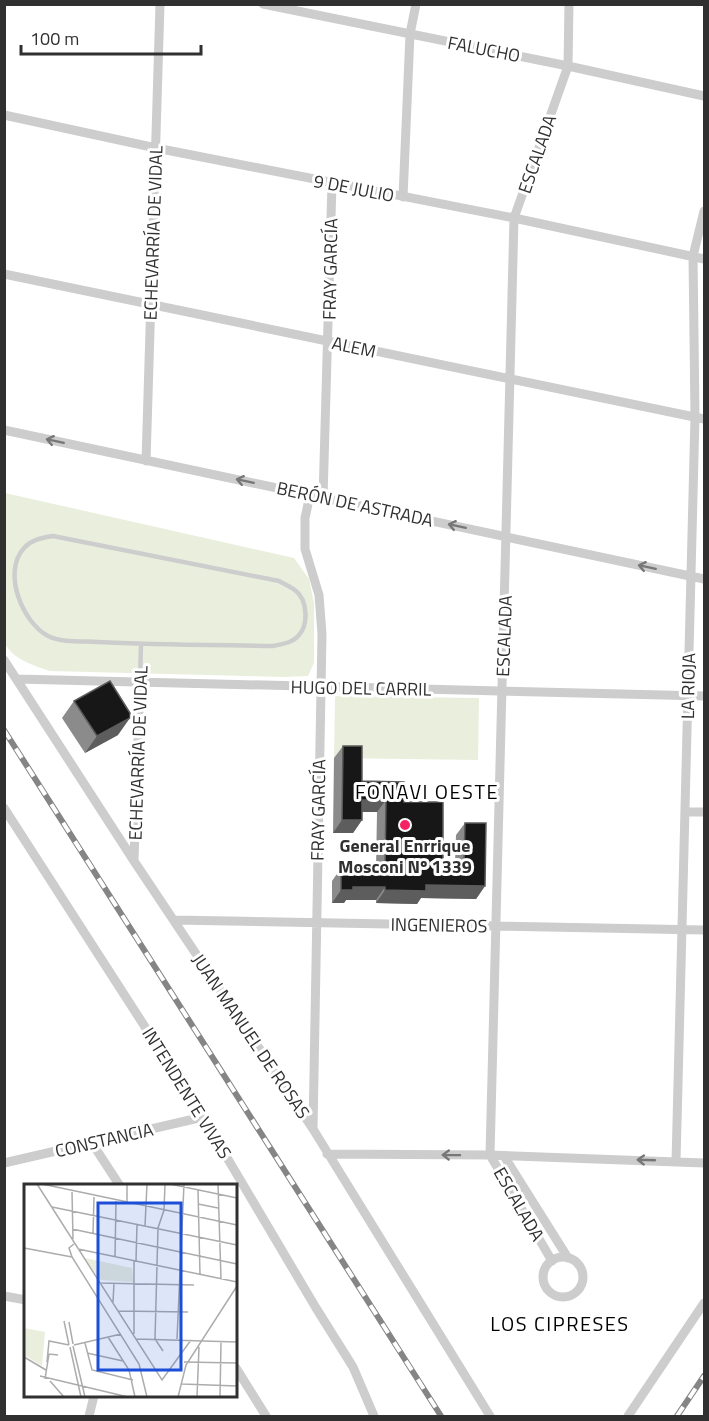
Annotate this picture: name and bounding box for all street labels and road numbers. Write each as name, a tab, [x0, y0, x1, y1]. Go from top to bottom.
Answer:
street label: FALUCHO	[445, 29, 523, 69]
street label: ESCALADA	[511, 111, 563, 197]
street label: ECHEVARRÍA DE VIDAL	[136, 145, 170, 321]
street label: 9 DE JULIO	[312, 167, 396, 209]
street label: FRAY GARCÍA	[316, 218, 344, 320]
street label: ALEM	[329, 329, 379, 365]
street label: BERÓN DE ASTRADA	[274, 474, 436, 534]
street label: ESCALADA	[489, 594, 519, 677]
street label: LA RIOJA	[674, 652, 702, 719]
street label: ECHEVARRÍA DE VIDAL	[121, 665, 155, 841]
street label: HUGO DEL CARRIL	[290, 673, 432, 703]
street label: FRAY GARCÍA	[304, 759, 332, 861]
street label: INGENIEROS	[390, 911, 488, 939]
street label: JUAN MANUEL DE ROSAS	[186, 948, 316, 1124]
street label: INTENDENTE VIVAS	[136, 1022, 238, 1164]
street label: CONSTANCIA	[52, 1116, 156, 1164]
street label: ESCALADA	[487, 1162, 551, 1246]

